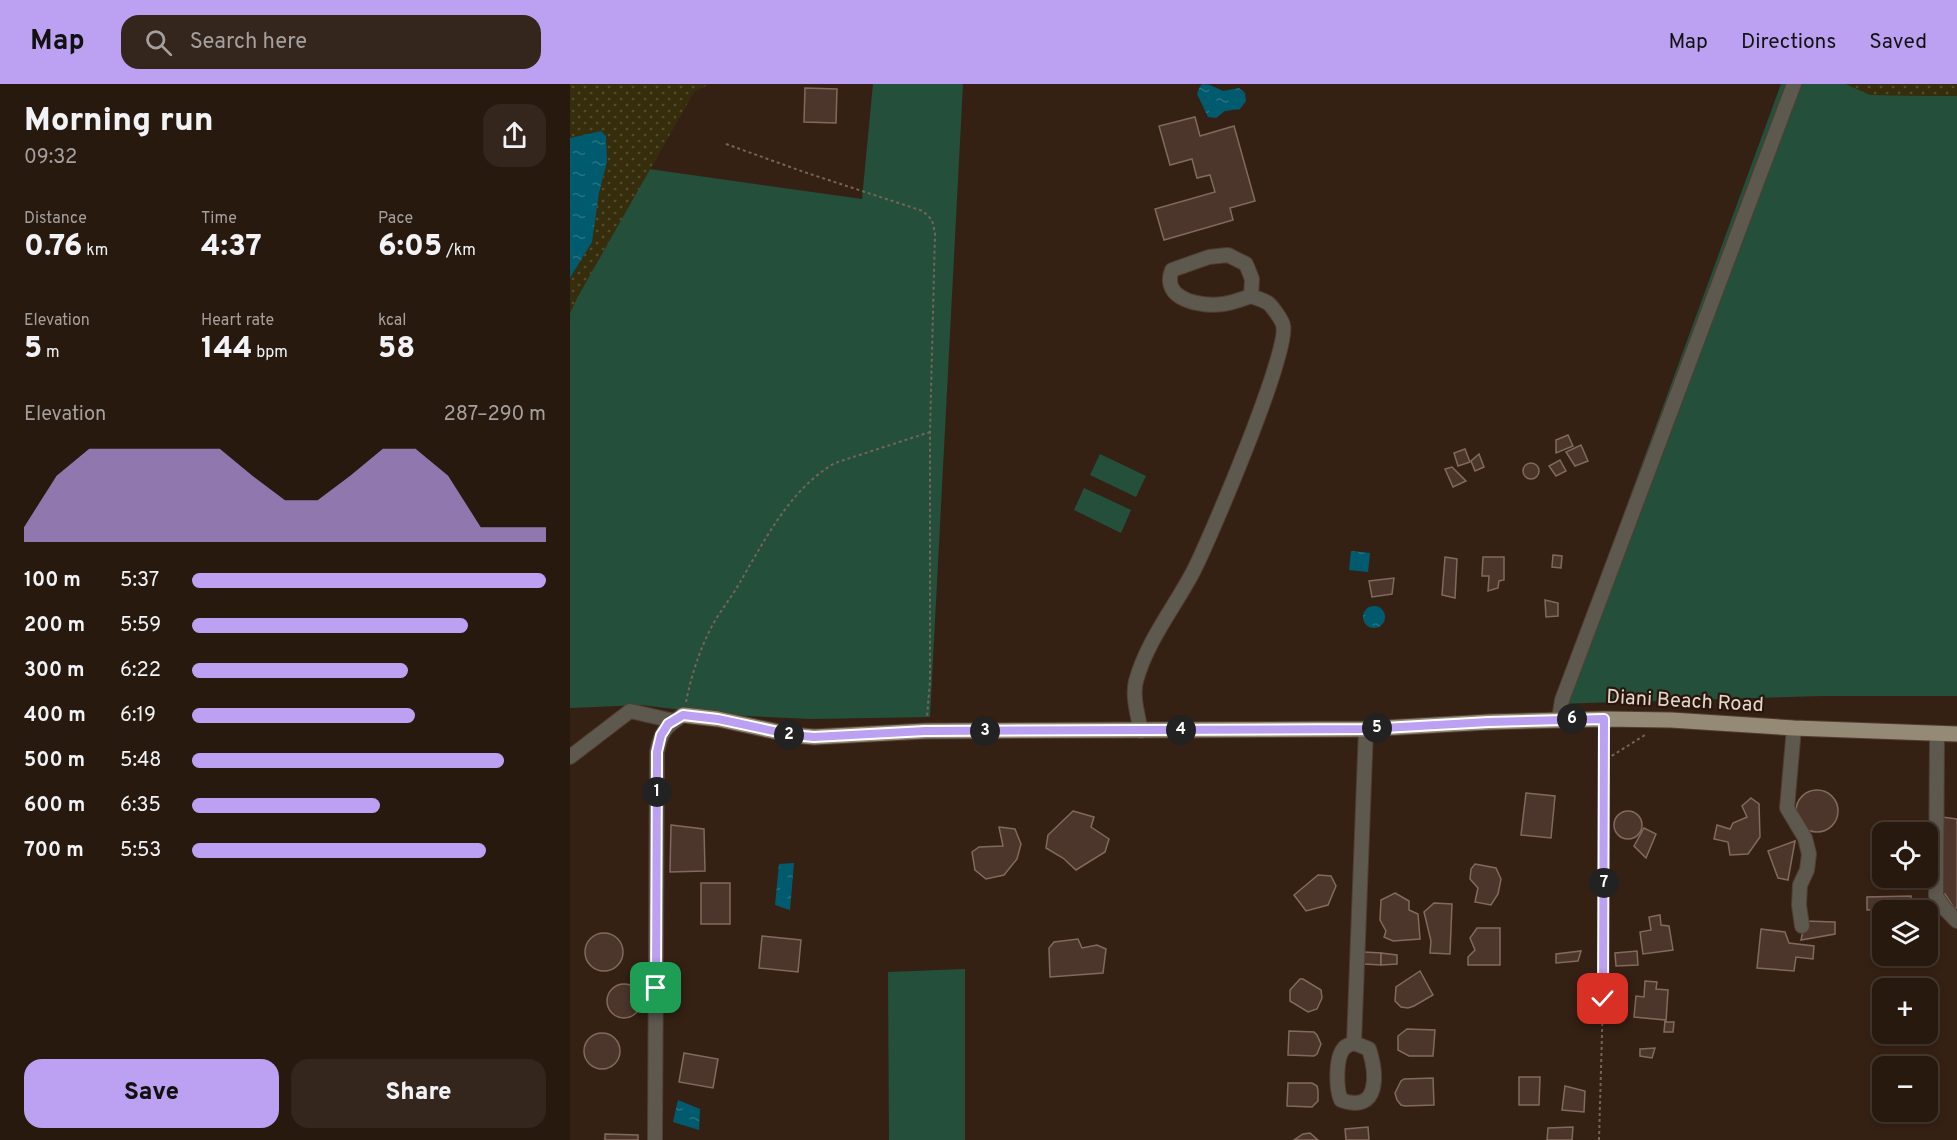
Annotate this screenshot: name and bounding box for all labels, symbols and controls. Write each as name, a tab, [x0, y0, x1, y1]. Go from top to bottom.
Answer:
search box	[121, 15, 541, 69]
text: Map	[30, 24, 85, 60]
icon: search	[142, 26, 175, 59]
text: Search here	[190, 29, 307, 56]
text: Map	[1668, 29, 1708, 56]
text: Directions	[1741, 29, 1836, 56]
text: Saved	[1869, 29, 1927, 56]
text: Morning run	[24, 101, 214, 143]
button: share	[483, 104, 546, 167]
text: 09:32	[24, 145, 77, 171]
text: Distance	[24, 209, 87, 229]
text: Time	[201, 209, 237, 229]
text: Pace	[378, 209, 413, 229]
text: 0.76	[24, 229, 82, 266]
text: 4:37	[201, 229, 262, 266]
text: 6:05	[378, 229, 442, 266]
text: km	[82, 241, 108, 261]
text: /km	[442, 241, 476, 261]
text: Elevation	[24, 311, 90, 331]
text: Heart rate	[201, 311, 274, 331]
text: kcal	[378, 311, 406, 331]
text: 5	[24, 331, 42, 368]
text: 144	[201, 331, 253, 368]
text: 58	[378, 331, 415, 368]
text: m	[42, 343, 60, 363]
text: bpm	[253, 343, 288, 363]
text: Elevation	[24, 402, 106, 428]
text: 287–290 m	[444, 402, 546, 428]
text: 100 m	[24, 568, 81, 594]
text: 5:37	[120, 568, 159, 594]
text: 200 m	[24, 613, 85, 639]
text: 5:59	[120, 613, 161, 639]
text: 300 m	[24, 658, 85, 684]
text: 6:22	[120, 658, 161, 684]
street label: Diani Beach Road	[1606, 685, 1764, 719]
text: 400 m	[24, 703, 86, 729]
text: 6:19	[120, 703, 156, 729]
pin: 6	[1557, 704, 1587, 734]
text: 6	[1567, 709, 1577, 729]
pin: 5	[1362, 713, 1392, 743]
pin: 4	[1166, 715, 1196, 745]
pin: 3	[970, 716, 1000, 746]
text: 5	[1372, 718, 1382, 738]
pin: 2	[774, 720, 804, 750]
text: 4	[1176, 720, 1186, 740]
text: 3	[980, 721, 990, 741]
text: 2	[784, 725, 794, 745]
text: 500 m	[24, 748, 85, 774]
text: 5:48	[120, 748, 162, 774]
pin: 1	[642, 777, 672, 807]
text: 1	[654, 782, 660, 802]
text: 600 m	[24, 793, 85, 819]
text: 6:35	[120, 793, 161, 819]
map controls	[1872, 822, 1938, 1122]
button: locate	[1872, 822, 1938, 888]
text: 700 m	[24, 838, 84, 864]
text: 5:53	[120, 838, 161, 864]
pin: 7	[1589, 868, 1619, 898]
text: 7	[1600, 873, 1608, 893]
button: layers	[1872, 900, 1938, 966]
pin	[630, 962, 681, 1013]
icon: arrive	[639, 971, 672, 1004]
pin	[1577, 973, 1628, 1024]
button: +	[1872, 978, 1938, 1044]
icon: check	[1586, 982, 1619, 1015]
button: −	[1872, 1056, 1938, 1122]
button: Save	[24, 1059, 279, 1128]
button: Share	[291, 1059, 546, 1128]

